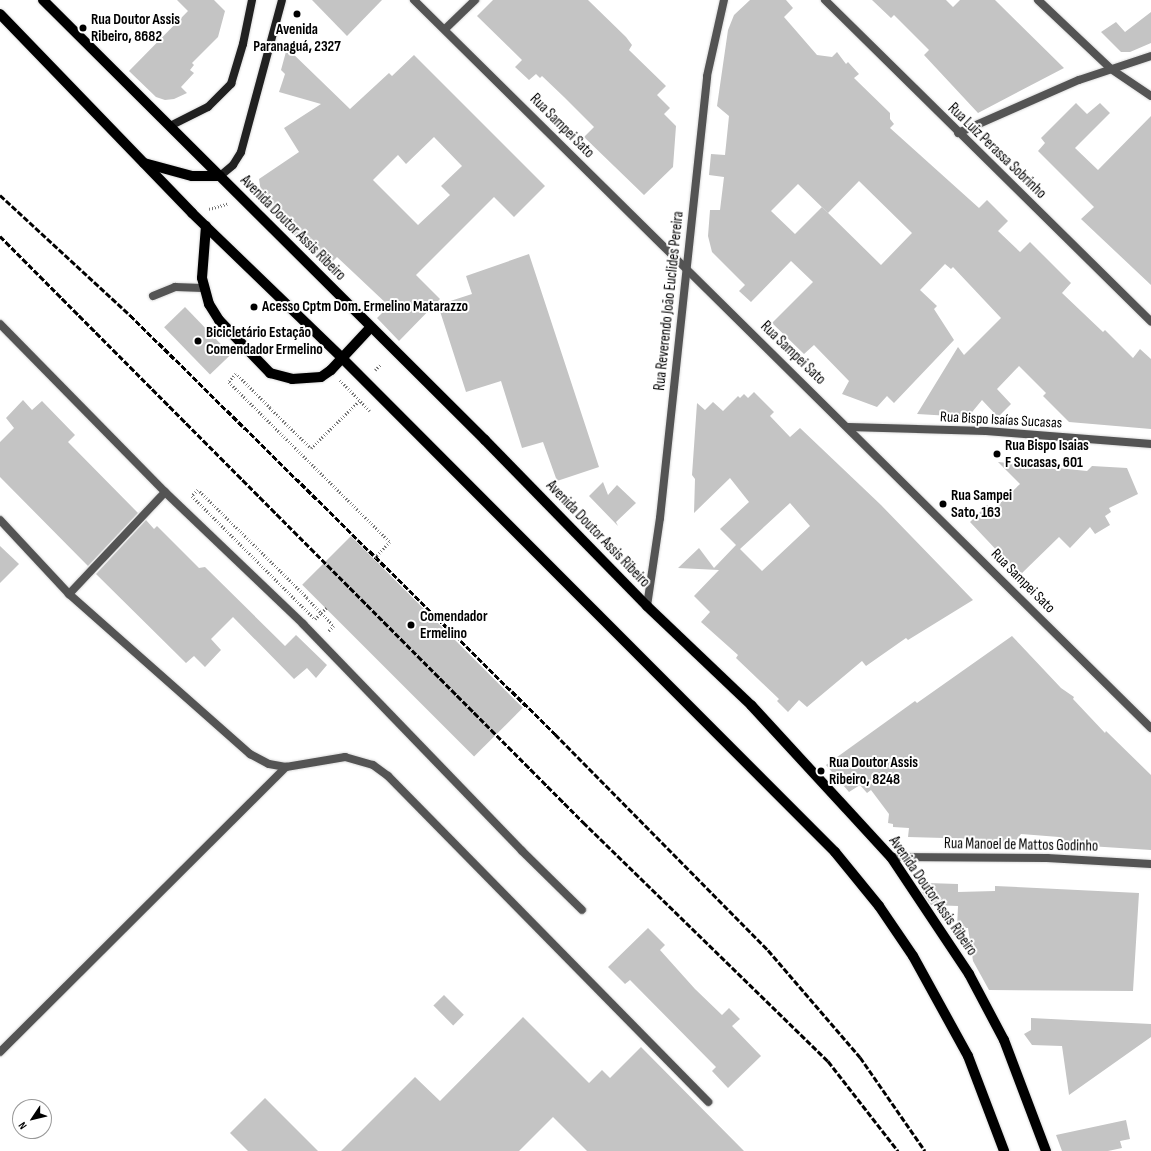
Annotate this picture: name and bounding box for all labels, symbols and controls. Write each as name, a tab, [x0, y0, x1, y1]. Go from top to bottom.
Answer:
marker: Avenida Paranaguá, 2327	[292, 9, 302, 19]
place label: Rua Doutor Assis Ribeiro, 8682	[91, 10, 180, 45]
place label: Avenida Paranaguá, 2327	[253, 20, 341, 55]
marker: Rua Doutor Assis Ribeiro, 8682	[78, 23, 88, 33]
street label: Rua Sampei Sato	[526, 90, 598, 162]
street label: Rua Luiz Perassa Sobrinho	[944, 99, 1050, 203]
street label: Avenida Doutor Assis Ribeiro	[237, 172, 349, 284]
street label: Rua Reverendo João Euclides Pereira	[651, 210, 687, 392]
place label: Acesso Cptm Dom. Ermelino Matarazzo	[262, 298, 468, 316]
marker: Acesso Cptm Dom. Ermelino Matarazzo	[249, 302, 259, 312]
street label: Rua Sampei Sato	[757, 318, 829, 388]
place label: Bicicletário Estação Comendador Ermelino	[206, 323, 323, 358]
marker: Bicicletário Estação Comendador Ermelino	[193, 336, 203, 346]
street label: Rua Bispo Isaías Sucasas	[939, 408, 1063, 432]
place label: Rua Bispo Isaias F Sucasas, 601	[1005, 436, 1089, 471]
marker: Rua Bispo Isaias F Sucasas, 601	[992, 449, 1002, 459]
street label: Avenida Doutor Assis Ribeiro	[542, 477, 654, 591]
place label: Rua Sampei Sato, 163	[951, 486, 1012, 521]
marker: Rua Sampei Sato, 163	[938, 499, 948, 509]
street label: Rua Sampei Sato	[987, 545, 1059, 617]
place label: Comendador Ermelino	[420, 607, 488, 642]
marker: Comendador Ermelino	[405, 619, 417, 631]
place label: Rua Doutor Assis Ribeiro, 8248	[829, 753, 918, 788]
marker: Rua Doutor Assis Ribeiro, 8248	[816, 766, 826, 776]
street label: Avenida Doutor Assis Ribeiro	[885, 833, 981, 959]
street label: Rua Manoel de Mattos Godinho	[944, 835, 1098, 855]
north arrow	[12, 1099, 52, 1139]
text: N	[16, 1119, 30, 1132]

